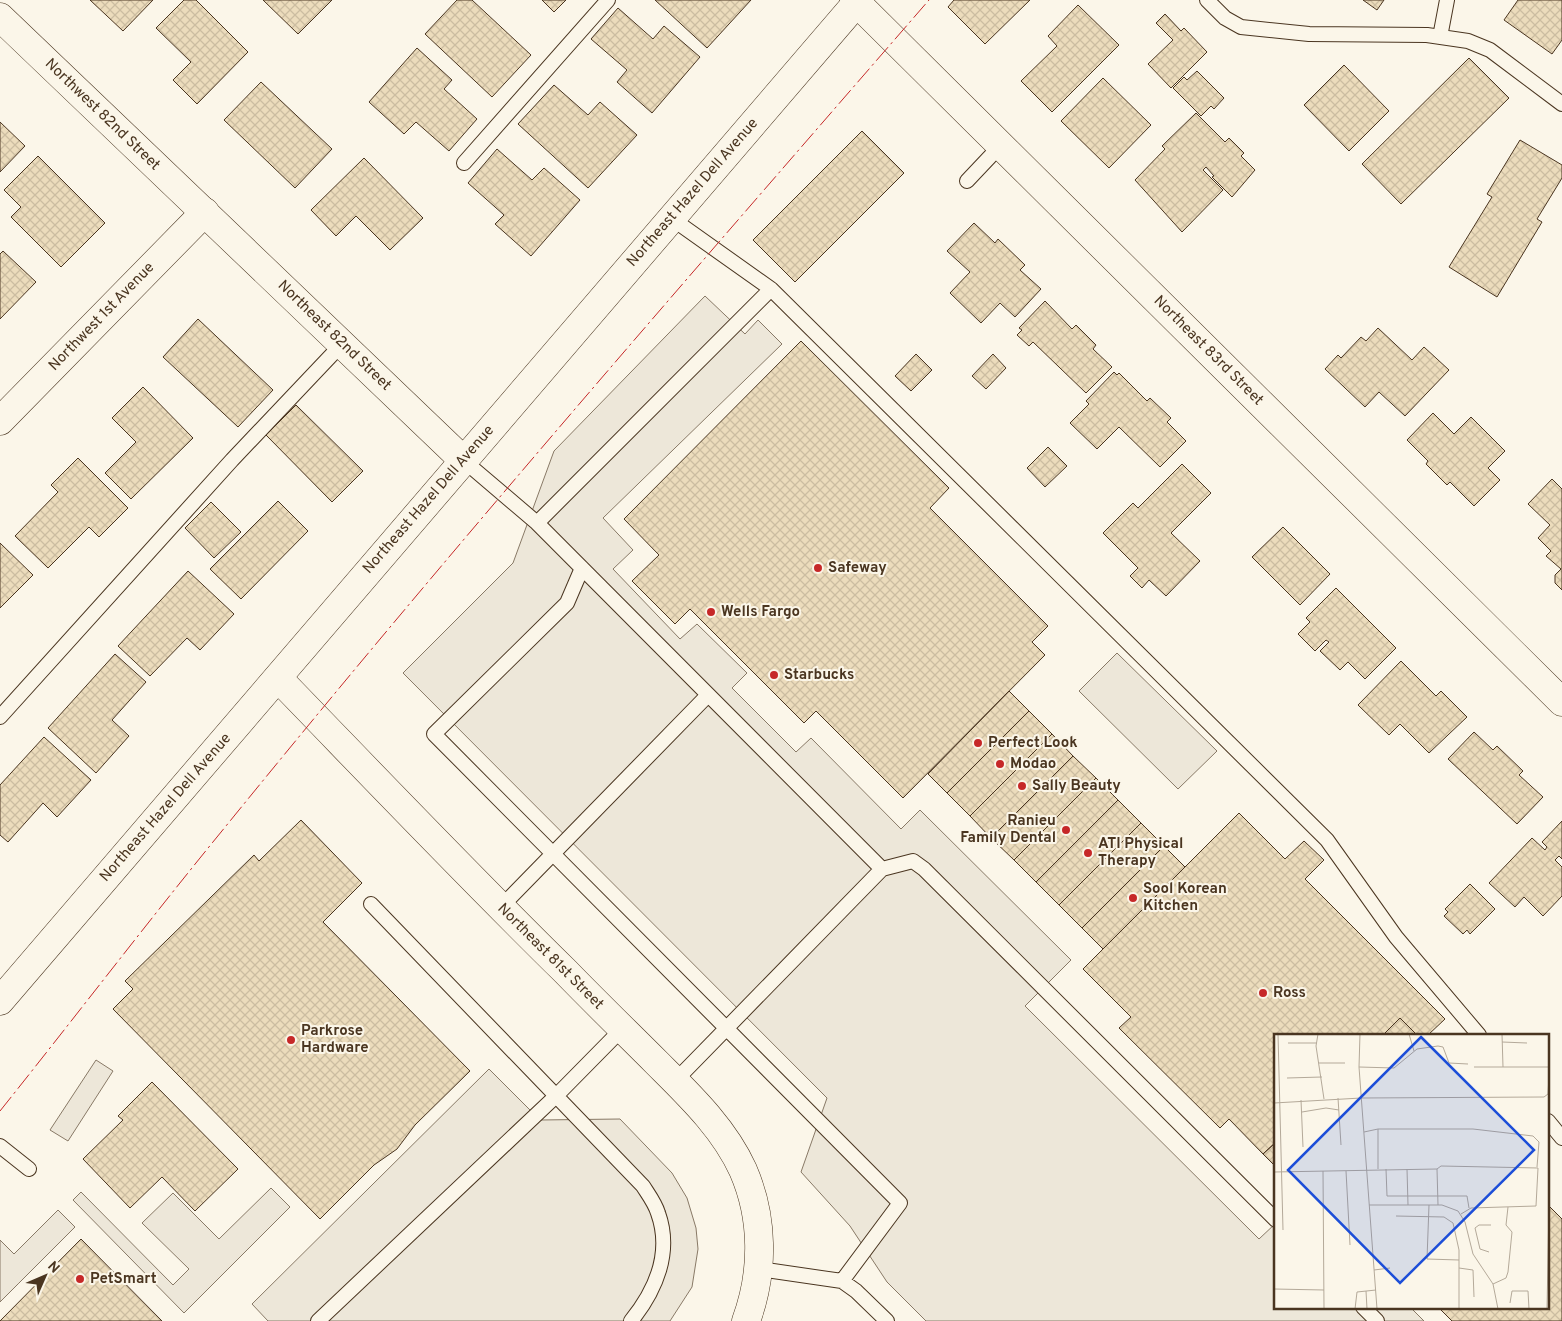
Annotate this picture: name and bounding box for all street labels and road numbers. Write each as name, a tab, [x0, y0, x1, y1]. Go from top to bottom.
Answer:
street label: Northwest 82nd Street	[40, 55, 164, 175]
street label: Northeast Hazel Dell Avenue	[623, 115, 763, 271]
street label: Northwest 1st Avenue	[45, 259, 159, 375]
street label: Northeast 82nd Street	[273, 277, 395, 395]
street label: Northeast 83rd Street	[1149, 292, 1267, 410]
street label: Northeast Hazel Dell Avenue	[359, 422, 499, 578]
street label: Northeast Hazel Dell Avenue	[96, 730, 236, 886]
street label: Northeast 81st Street	[493, 900, 607, 1014]

